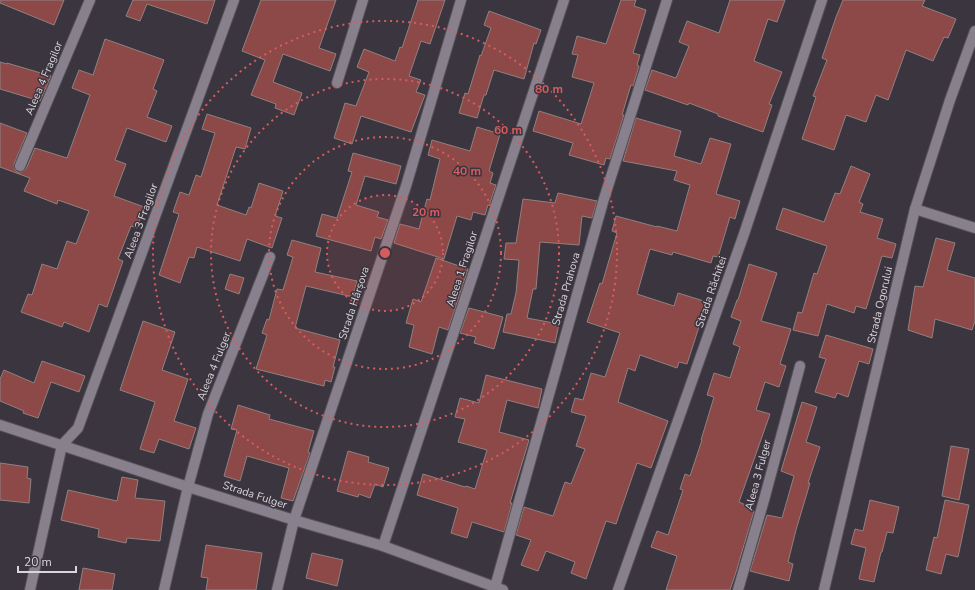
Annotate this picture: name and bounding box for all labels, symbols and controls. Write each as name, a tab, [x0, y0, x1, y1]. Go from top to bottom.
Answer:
street label: Aleea 4 Fragilor	[22, 39, 66, 117]
text: 80 m	[535, 81, 563, 97]
text: 60 m	[494, 122, 522, 138]
text: 40 m	[453, 163, 481, 179]
street label: Aleea 3 Fragilor	[120, 181, 162, 261]
text: 20 m	[412, 204, 440, 220]
street label: Aleea 1 Fragilor	[443, 229, 481, 309]
centre of rings	[378, 246, 392, 260]
street label: Strada Prahova	[548, 250, 584, 327]
street label: Strada Răchitei	[692, 254, 730, 330]
street label: Strada Hârșova	[335, 264, 373, 342]
street label: Strada Ogorului	[864, 265, 896, 345]
street label: Aleea 4 Fulger	[193, 330, 235, 402]
street label: Aleea 3 Fulger	[741, 438, 775, 512]
street label: Strada Fulger	[221, 478, 289, 512]
scale bar	[18, 548, 76, 574]
text: 20 m	[24, 554, 52, 570]

